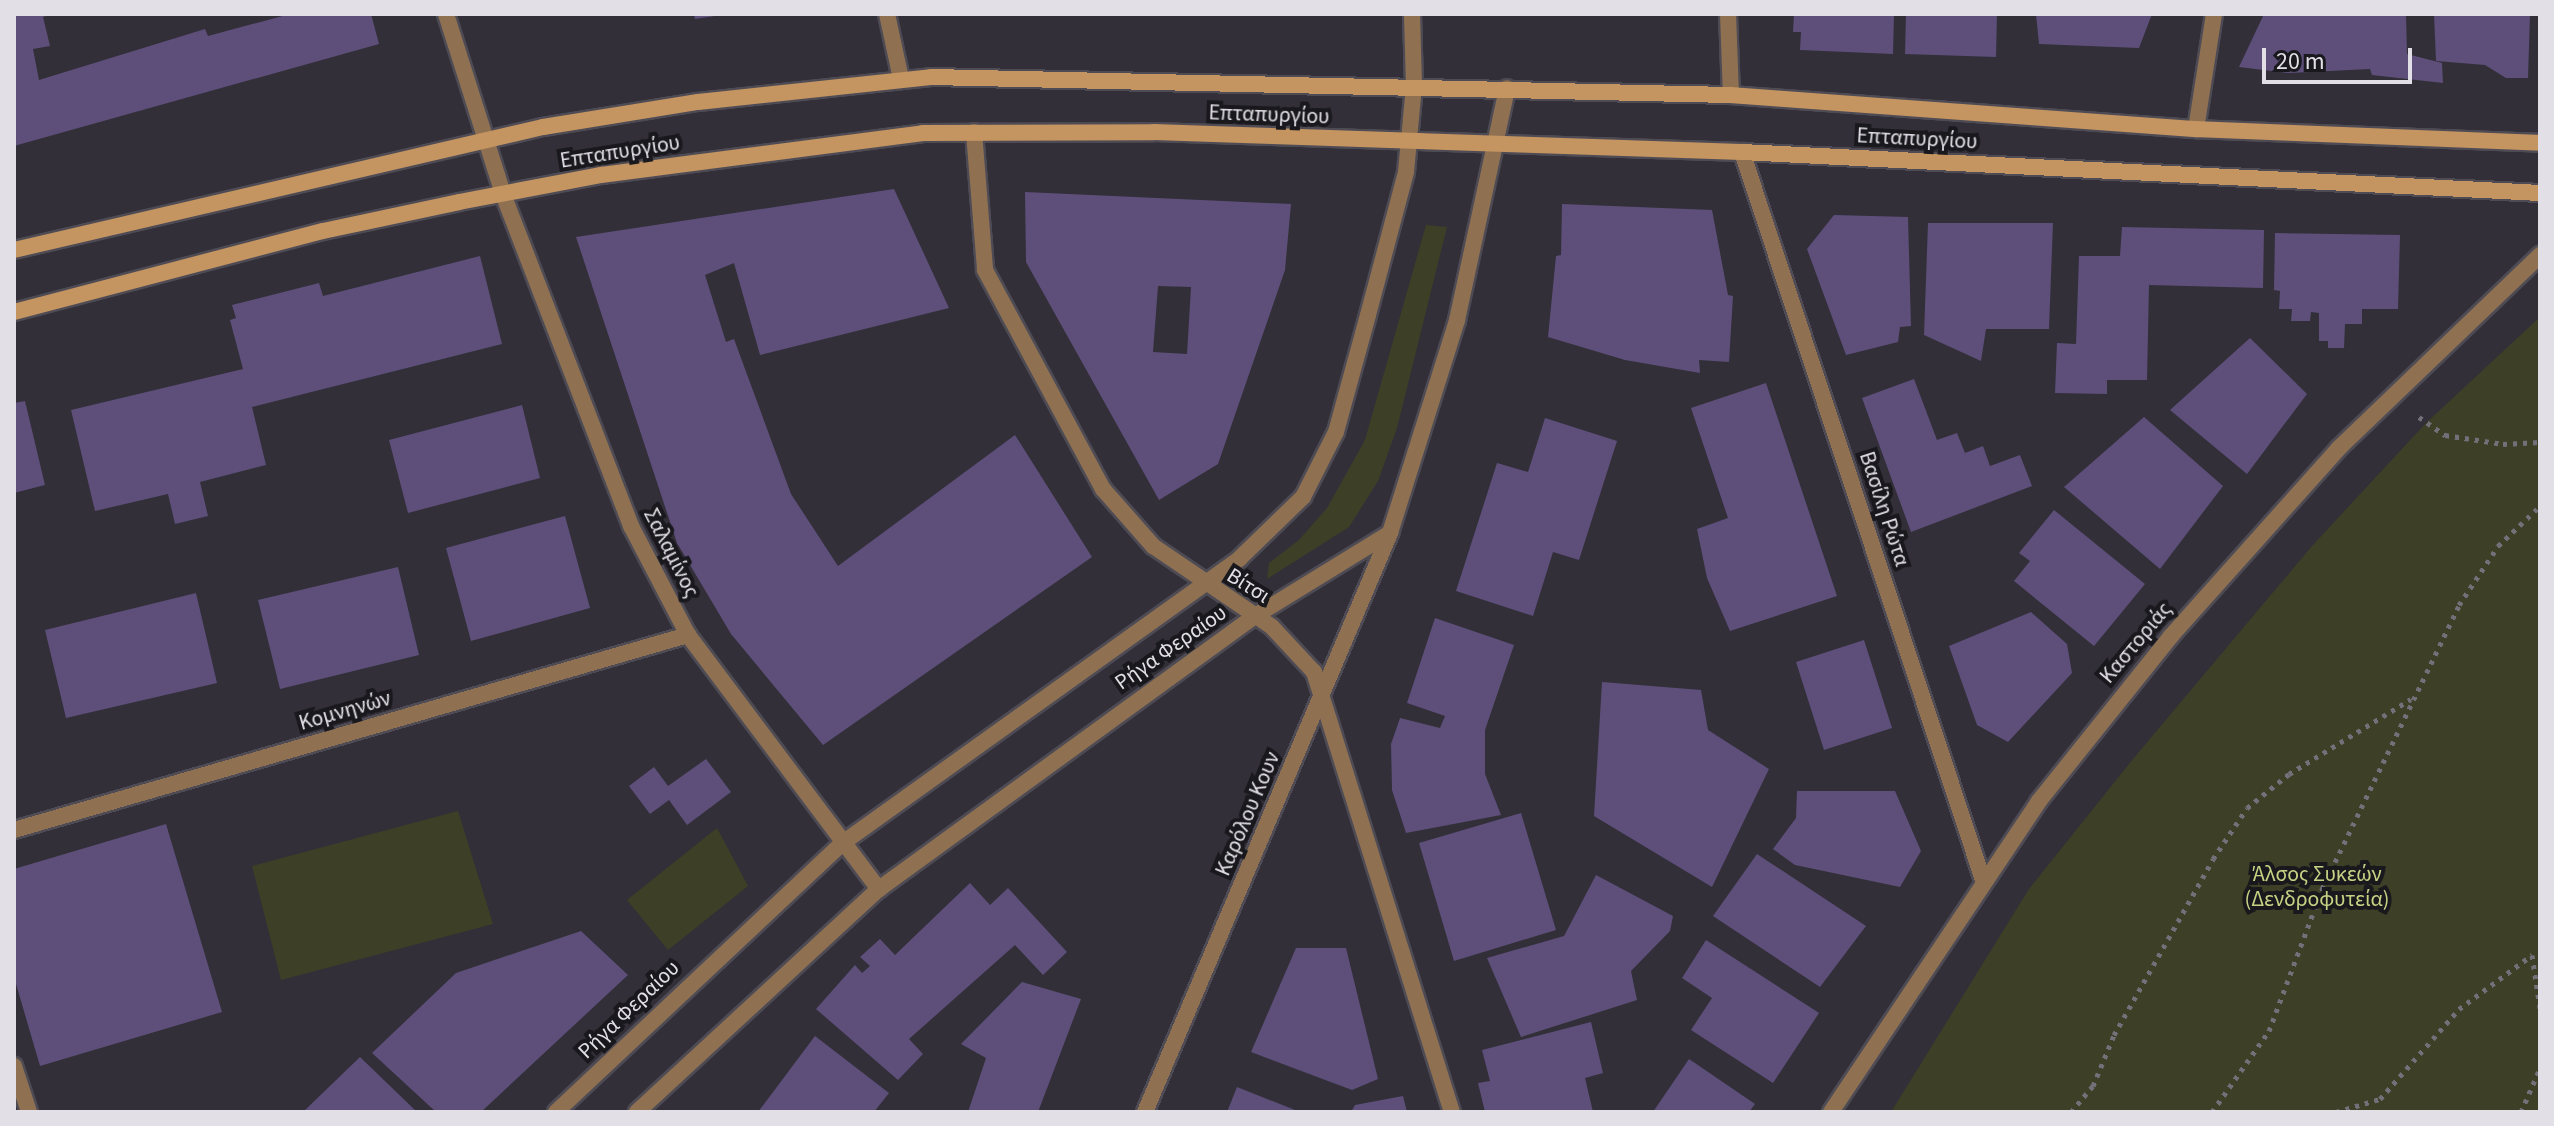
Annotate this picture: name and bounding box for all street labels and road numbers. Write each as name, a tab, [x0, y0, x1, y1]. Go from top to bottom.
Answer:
street label: Επταπυργίου	[1208, 100, 1330, 130]
street label: Επταπυργίου	[1856, 123, 1978, 155]
street label: Επταπυργίου	[558, 129, 682, 175]
street label: Βασίλη Ρώτα	[1853, 448, 1915, 570]
street label: Σαλαμίνος	[637, 504, 705, 602]
street label: Βίτσι	[1222, 563, 1274, 609]
street label: Καστοριάς	[2094, 597, 2178, 689]
street label: Ρήγα Φεραίου	[1110, 600, 1232, 696]
street label: Κομνηνών	[296, 685, 394, 737]
street label: Καρόλου Κουν	[1210, 748, 1286, 880]
street label: Ρήγα Φεραίου	[573, 955, 685, 1065]

